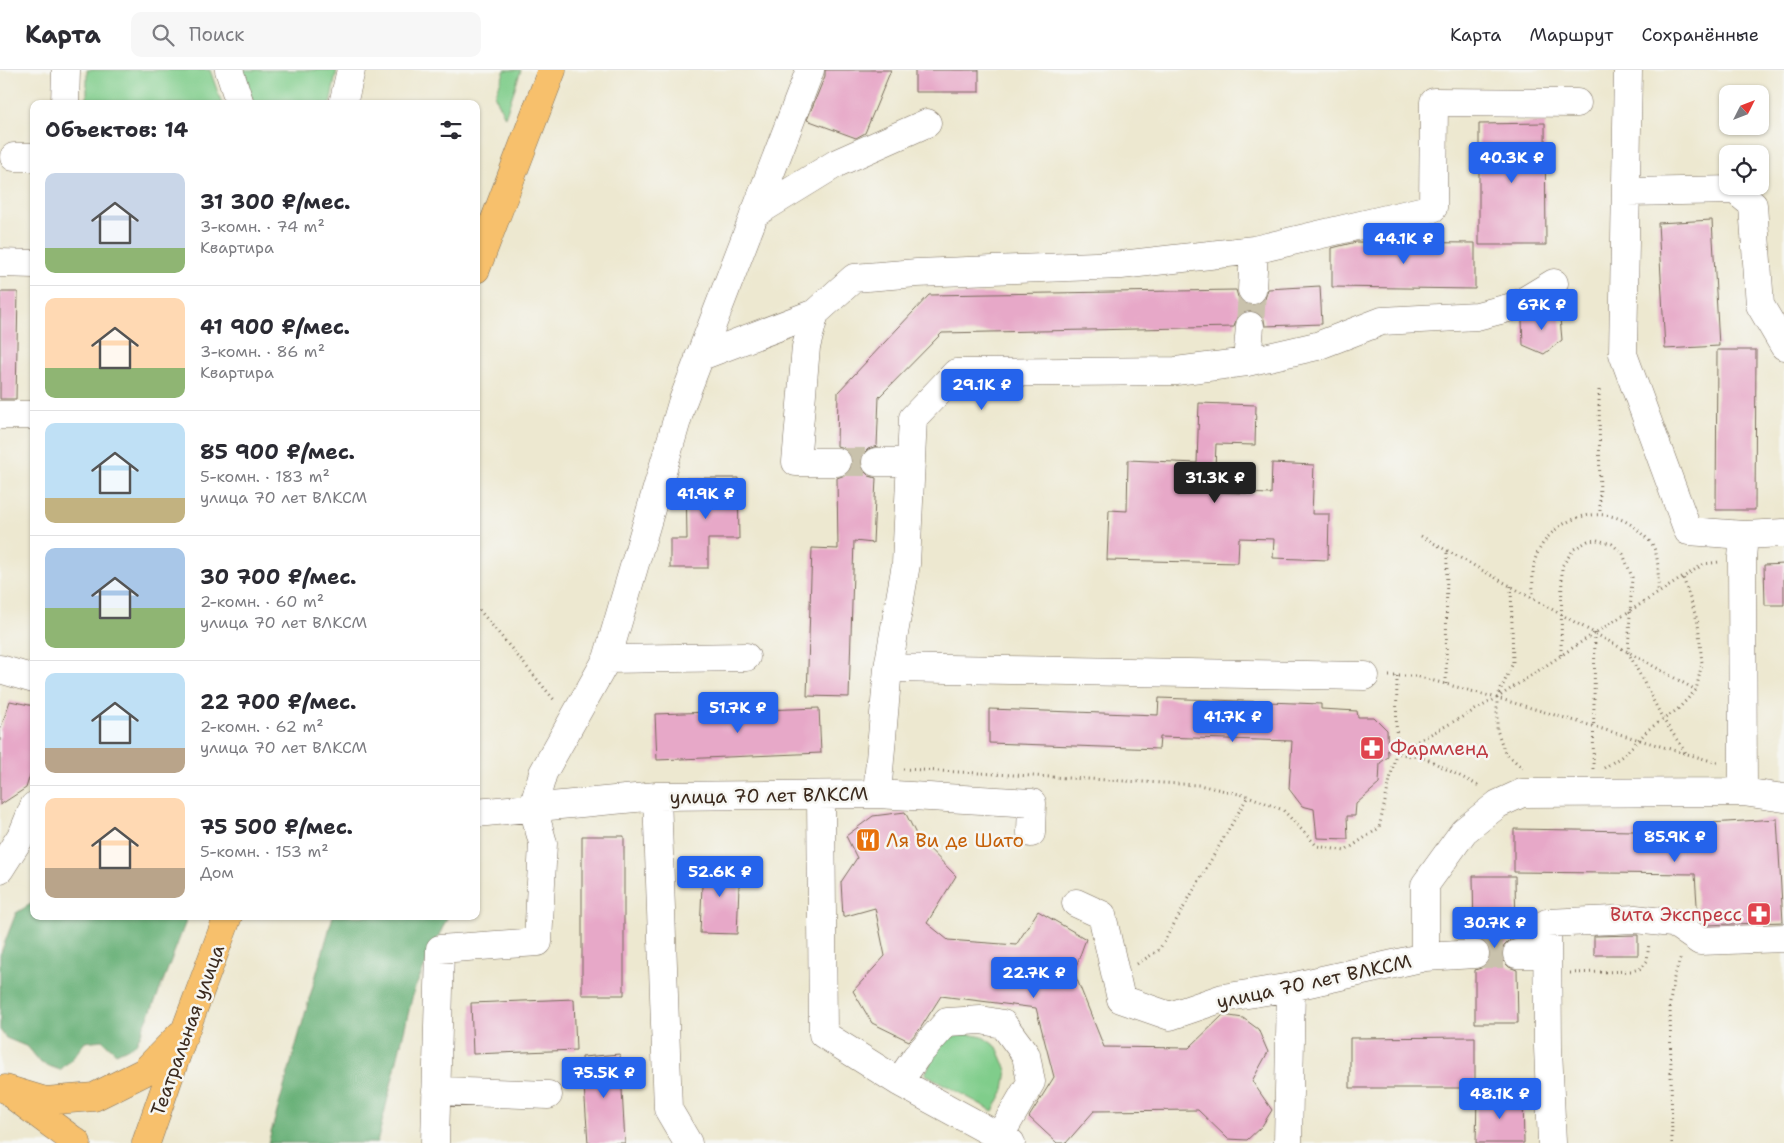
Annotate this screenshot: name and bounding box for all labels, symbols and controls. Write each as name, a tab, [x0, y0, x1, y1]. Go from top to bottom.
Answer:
search box	[131, 12, 481, 57]
text: Карта	[25, 19, 101, 51]
icon: search	[149, 21, 177, 49]
text: Поиск	[189, 22, 244, 47]
text: Карта	[1450, 23, 1501, 47]
text: Маршрут	[1529, 23, 1613, 47]
text: Сохранённые	[1641, 23, 1759, 47]
north arrow	[1719, 85, 1769, 135]
map controls	[1719, 85, 1769, 195]
text: Объектов: 14	[45, 116, 188, 144]
icon: filters	[437, 116, 465, 144]
pin: 40.3K ₽	[1466, 142, 1558, 184]
button: locate	[1719, 145, 1769, 195]
text: 40.3K ₽	[1480, 147, 1544, 168]
text: 31 300 ₽/мес.	[200, 188, 351, 216]
icon: home	[85, 193, 145, 253]
text: 3-комн. · 74 m²	[200, 216, 325, 237]
pin: 44.1K ₽	[1358, 222, 1450, 265]
text: 44.1K ₽	[1374, 228, 1434, 249]
text: Квартира	[200, 237, 274, 258]
pin: 67K ₽	[1507, 288, 1577, 331]
text: 67K ₽	[1518, 294, 1567, 315]
text: 41 900 ₽/мес.	[200, 313, 350, 341]
icon: home	[85, 318, 145, 378]
text: 3-комн. · 86 m²	[200, 341, 325, 362]
text: Квартира	[200, 362, 274, 383]
pin: 29.1K ₽	[936, 368, 1028, 411]
text: 29.1K ₽	[952, 374, 1012, 395]
text: 85 900 ₽/мес.	[200, 438, 355, 466]
icon: home	[85, 443, 145, 503]
pin: 31.3K ₽	[1169, 462, 1261, 504]
text: 5-комн. · 183 m²	[200, 466, 330, 487]
text: 31.3K ₽	[1185, 467, 1245, 488]
pin: 41.9K ₽	[660, 478, 752, 520]
text: 41.9K ₽	[677, 483, 735, 504]
text: улица 70 лет ВЛКСМ	[200, 487, 367, 508]
text: 30 700 ₽/мес.	[200, 563, 357, 591]
icon: home	[85, 568, 145, 628]
text: 2-комн. · 60 m²	[200, 591, 324, 612]
text: улица 70 лет ВЛКСМ	[200, 612, 367, 633]
text: 22 700 ₽/мес.	[200, 688, 356, 716]
pin: 51.7K ₽	[692, 692, 784, 734]
icon: home	[85, 693, 145, 753]
text: 51.7K ₽	[709, 697, 767, 718]
pin: 41.7K ₽	[1187, 700, 1279, 743]
text: 41.7K ₽	[1204, 706, 1262, 727]
text: 2-комн. · 62 m²	[200, 716, 324, 737]
pharmacy icon: Фармленд	[1359, 735, 1385, 761]
place label: Фармленд	[1390, 736, 1488, 761]
text: улица 70 лет ВЛКСМ	[200, 737, 367, 758]
street label: улица 70 лет ВЛКСМ	[669, 781, 869, 810]
text: 75 500 ₽/мес.	[200, 813, 353, 841]
icon: home	[85, 818, 145, 878]
pin: 85.9K ₽	[1629, 820, 1721, 863]
text: 85.9K ₽	[1644, 826, 1706, 847]
restaurant icon: Ля Ви де Шато	[855, 827, 881, 853]
place label: Ля Ви де Шато	[886, 828, 1024, 853]
text: 5-комн. · 153 m²	[200, 841, 329, 862]
pin: 52.6K ₽	[674, 856, 766, 898]
text: 52.6K ₽	[688, 861, 752, 882]
text: Дом	[200, 862, 234, 883]
pharmacy icon: Вита Экспресс	[1746, 901, 1772, 927]
place label: Вита Экспресс	[1610, 902, 1742, 927]
pin: 30.7K ₽	[1449, 906, 1541, 949]
text: 30.7K ₽	[1464, 912, 1527, 933]
street label: Театральная улица	[145, 941, 230, 1119]
street label: улица 70 лет ВЛКСМ	[1214, 949, 1414, 1014]
pin: 22.7K ₽	[988, 956, 1080, 999]
text: 22.7K ₽	[1002, 962, 1066, 983]
pin: 75.5K ₽	[558, 1056, 650, 1099]
text: 75.5K ₽	[573, 1062, 635, 1083]
pin: 48.1K ₽	[1454, 1078, 1546, 1120]
text: 48.1K ₽	[1470, 1083, 1530, 1104]

